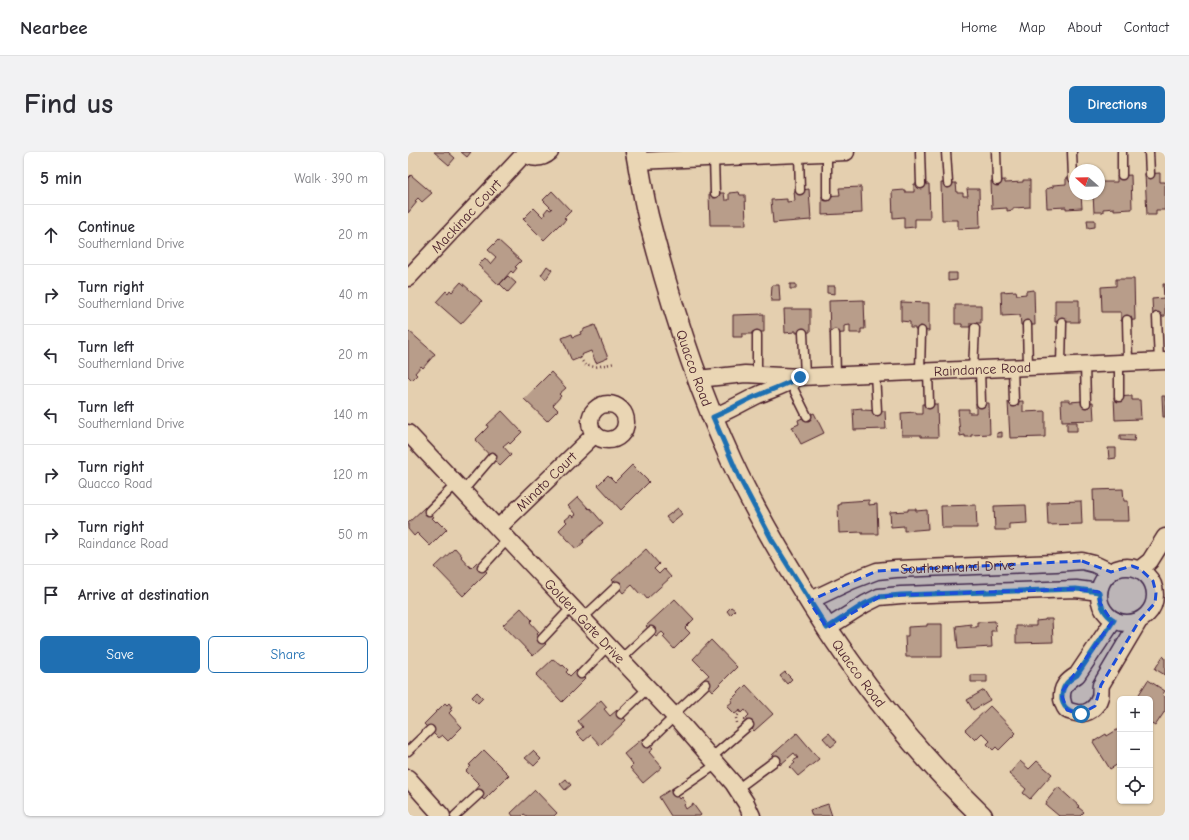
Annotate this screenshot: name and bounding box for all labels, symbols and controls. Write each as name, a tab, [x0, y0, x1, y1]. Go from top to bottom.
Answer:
text: Nearbee	[20, 17, 88, 39]
text: Home	[961, 19, 997, 36]
text: Map	[1019, 19, 1045, 36]
text: About	[1067, 19, 1102, 36]
text: Contact	[1124, 19, 1169, 36]
button: Directions	[1069, 86, 1165, 123]
text: Find us	[24, 88, 113, 120]
north arrow	[1069, 164, 1105, 200]
text: 5 min	[40, 169, 82, 188]
text: Walk · 390 m	[294, 171, 368, 186]
street label: Mackinac Court	[427, 175, 505, 256]
text: Continue	[78, 218, 135, 236]
icon: ahead	[40, 224, 62, 246]
text: 20 m	[338, 227, 368, 242]
text: Southernland Drive	[78, 236, 184, 251]
text: Turn right	[78, 278, 144, 296]
icon: right	[40, 284, 62, 306]
text: 40 m	[339, 287, 368, 302]
text: Southernland Drive	[78, 296, 184, 311]
street label: Quacco Road	[673, 327, 716, 409]
text: Turn left	[78, 338, 134, 356]
icon: left	[40, 344, 62, 366]
text: 20 m	[338, 347, 368, 362]
text: Southernland Drive	[78, 356, 184, 371]
street label: Raindance Road	[933, 358, 1032, 380]
route end	[791, 368, 809, 386]
text: Turn left	[78, 398, 134, 416]
icon: left	[40, 404, 62, 426]
text: 140 m	[334, 407, 368, 422]
text: Southernland Drive	[78, 416, 184, 431]
street label: Minato Court	[512, 447, 581, 515]
text: Turn right	[78, 458, 144, 476]
icon: right	[40, 464, 62, 486]
text: 120 m	[333, 467, 368, 482]
text: Quacco Road	[78, 476, 152, 491]
text: Turn right	[78, 518, 144, 536]
icon: right	[40, 524, 62, 546]
text: 50 m	[338, 527, 368, 542]
text: Raindance Road	[78, 536, 168, 551]
street label: Southernland Drive	[900, 556, 1015, 577]
street label: Golden Gate Drive	[541, 575, 629, 667]
icon: arrive	[40, 584, 62, 606]
text: Arrive at destination	[78, 586, 209, 604]
button: Save	[40, 636, 200, 673]
button: Share	[208, 636, 368, 673]
street label: Quacco Road	[828, 636, 889, 711]
map controls	[1117, 696, 1153, 804]
button: +	[1117, 696, 1153, 732]
route start	[1072, 705, 1090, 723]
button: −	[1117, 732, 1153, 768]
button: locate	[1117, 768, 1153, 804]

